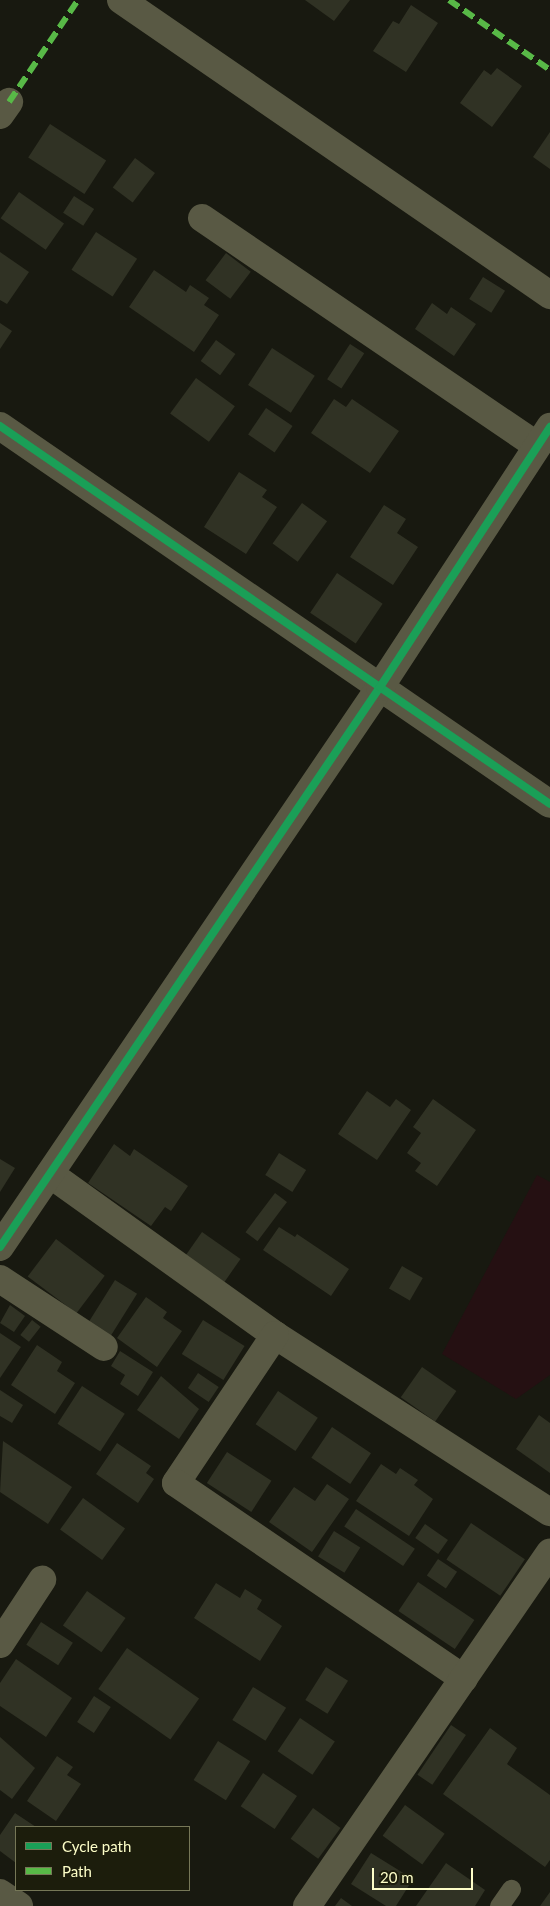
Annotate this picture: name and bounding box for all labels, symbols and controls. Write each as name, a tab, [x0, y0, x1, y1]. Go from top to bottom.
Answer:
legend	[15, 1826, 190, 1891]
text: Cycle path	[62, 1837, 131, 1855]
scale bar	[375, 1858, 476, 1890]
text: Path	[62, 1862, 92, 1880]
text: 20 m	[380, 1868, 414, 1886]

